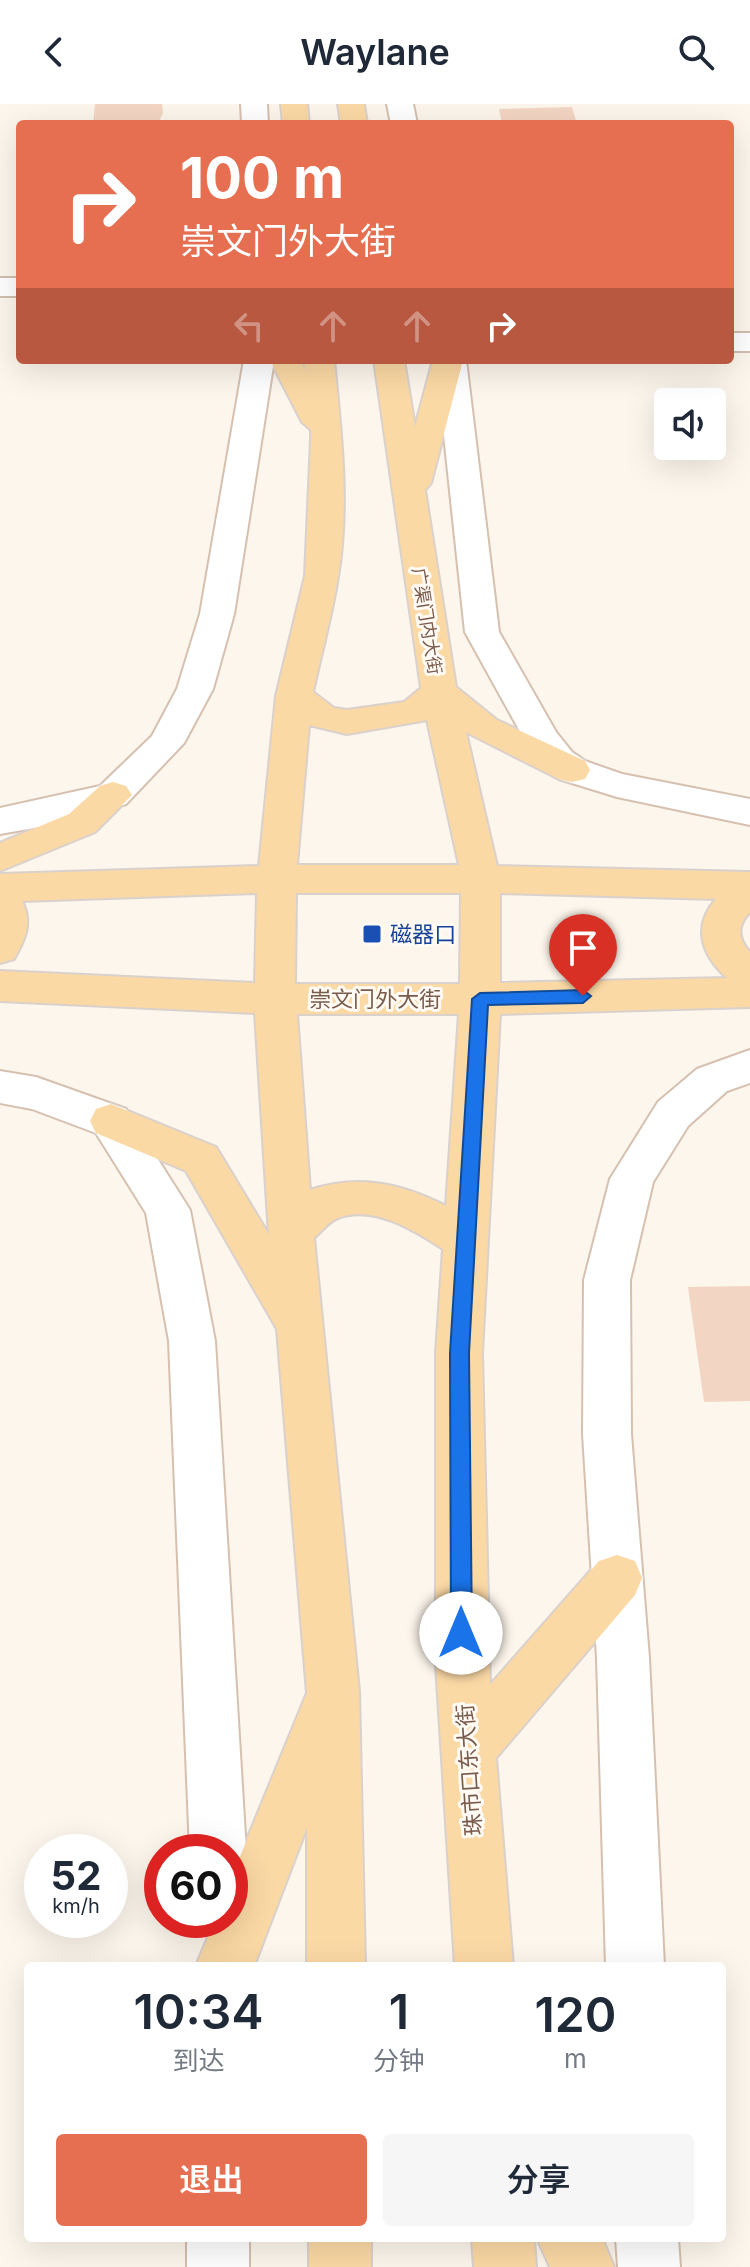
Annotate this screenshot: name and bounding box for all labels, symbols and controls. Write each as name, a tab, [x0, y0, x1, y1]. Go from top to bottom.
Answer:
icon: back	[32, 30, 76, 74]
text: Waylane	[300, 30, 450, 74]
icon: search	[674, 30, 718, 74]
text: 100 m	[180, 144, 344, 212]
icon: right	[48, 152, 152, 256]
text: 崇文门外大街	[180, 219, 396, 263]
icon: left	[227, 304, 271, 348]
icon: ahead	[311, 304, 355, 348]
icon: ahead	[395, 304, 439, 348]
icon: right	[479, 304, 523, 348]
map controls	[654, 388, 726, 460]
button: sound	[654, 388, 726, 460]
street label: 广渠门内大街	[408, 566, 446, 676]
pin	[549, 914, 617, 996]
place label: 磁器口	[390, 921, 456, 947]
marker: 磁器口	[361, 923, 383, 945]
icon: arrive	[561, 926, 605, 970]
street label: 崇文门外大街	[309, 986, 441, 1012]
position arrow	[419, 1591, 503, 1675]
street label: 珠市口东大街	[451, 1703, 487, 1837]
speed limit sign: 60	[144, 1834, 248, 1938]
text: 52	[51, 1851, 101, 1900]
text: km/h	[52, 1894, 100, 1918]
text: 10:34	[134, 1982, 263, 2041]
text: 1	[389, 1982, 409, 2041]
text: 120	[535, 1985, 616, 2044]
text: m	[564, 2043, 587, 2074]
text: 到达	[172, 2045, 224, 2076]
text: 分钟	[373, 2045, 425, 2076]
button: 退出	[56, 2134, 367, 2226]
button: 分享	[383, 2134, 694, 2226]

